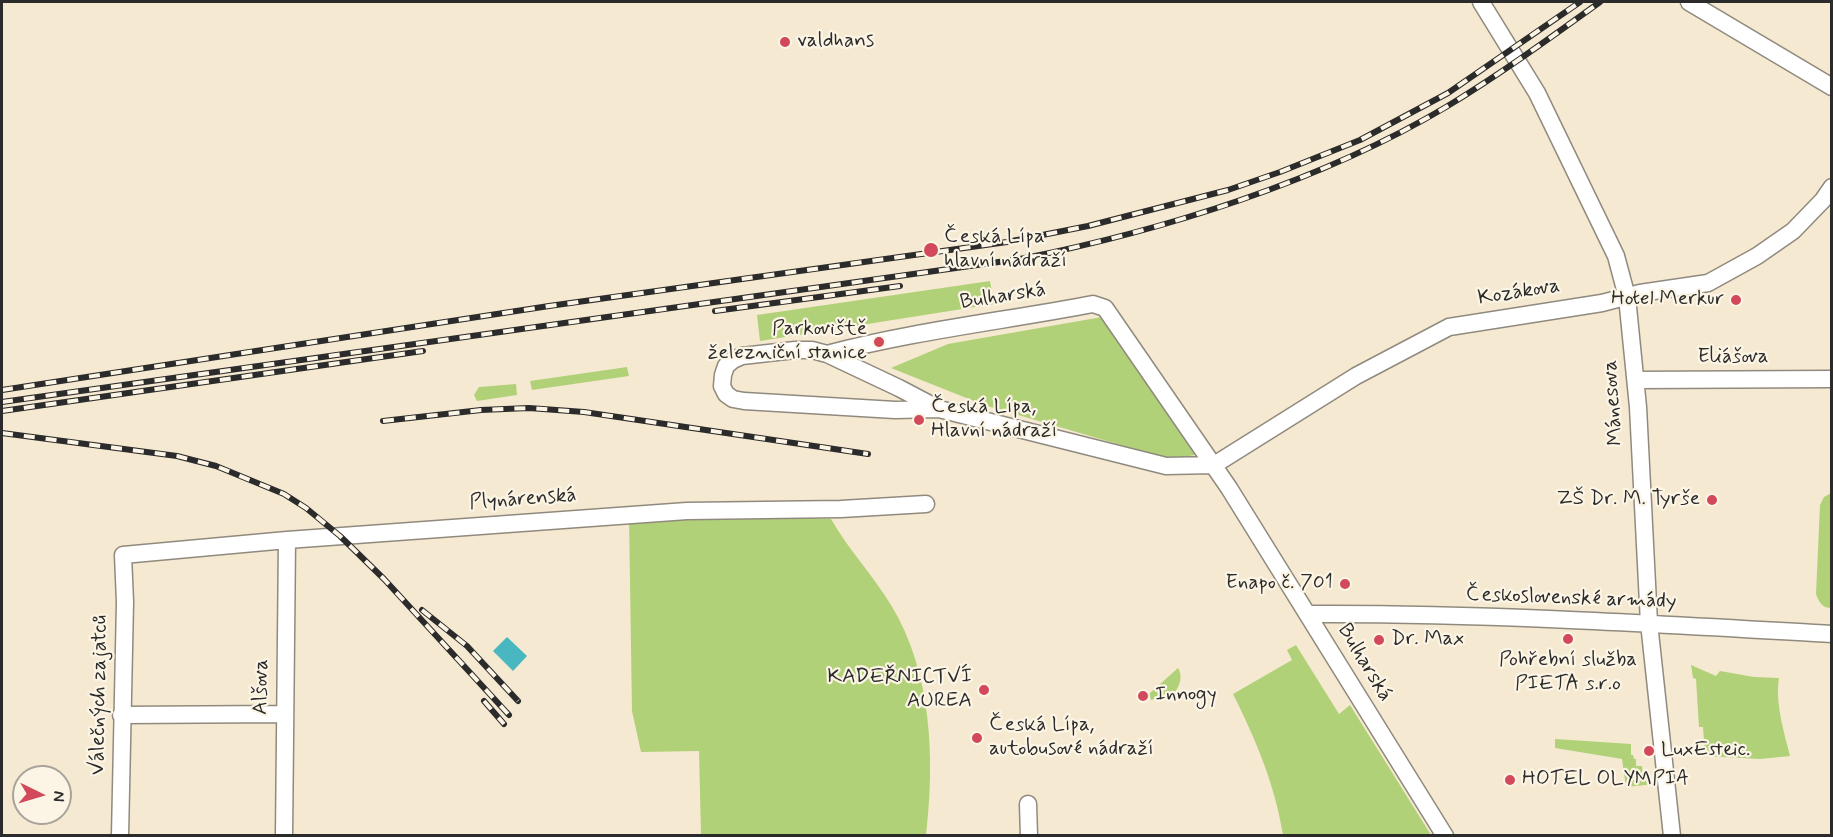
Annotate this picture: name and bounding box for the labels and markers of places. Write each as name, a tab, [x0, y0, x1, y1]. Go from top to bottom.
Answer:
place label: valdhans	[797, 29, 874, 55]
marker: valdhans	[778, 35, 792, 49]
place label: Česká Lípa hlavní nádraží	[944, 225, 1067, 275]
marker: Česká Lípa hlavní nádraží	[922, 241, 940, 259]
place label: Hotel Merkur	[1611, 287, 1724, 313]
marker: Hotel Merkur	[1729, 293, 1743, 307]
place label: Parkoviště železniční stanice	[708, 317, 867, 367]
marker: Parkoviště železniční stanice	[872, 335, 886, 349]
place label: Česká Lípa, Hlavní nádraží	[931, 395, 1057, 445]
marker: Česká Lípa, Hlavní nádraží	[912, 413, 926, 427]
place label: ZŠ Dr. M. Tyrše	[1557, 487, 1700, 513]
marker: ZŠ Dr. M. Tyrše	[1705, 493, 1719, 507]
place label: Enapo č. 701	[1225, 571, 1333, 597]
marker: Enapo č. 701	[1338, 577, 1352, 591]
place label: Dr. Max	[1391, 627, 1464, 653]
marker: Pohřební služba PIETA s.r.o	[1561, 632, 1575, 646]
marker: Dr. Max	[1372, 633, 1386, 647]
place label: Pohřební služba PIETA s.r.o	[1499, 648, 1637, 698]
place label: KADEŘNICTVÍ AUREA	[827, 665, 972, 715]
marker: KADEŘNICTVÍ AUREA	[977, 683, 991, 697]
place label: Innogy	[1155, 683, 1217, 709]
marker: Innogy	[1136, 689, 1150, 703]
place label: Česká Lípa, autobusové nádraží	[989, 713, 1154, 763]
marker: Česká Lípa, autobusové nádraží	[970, 731, 984, 745]
place label: LuxEsteic.	[1661, 738, 1750, 764]
marker: LuxEsteic.	[1642, 744, 1656, 758]
place label: HOTEL OLYMPIA	[1522, 767, 1689, 793]
marker: HOTEL OLYMPIA	[1503, 773, 1517, 787]

